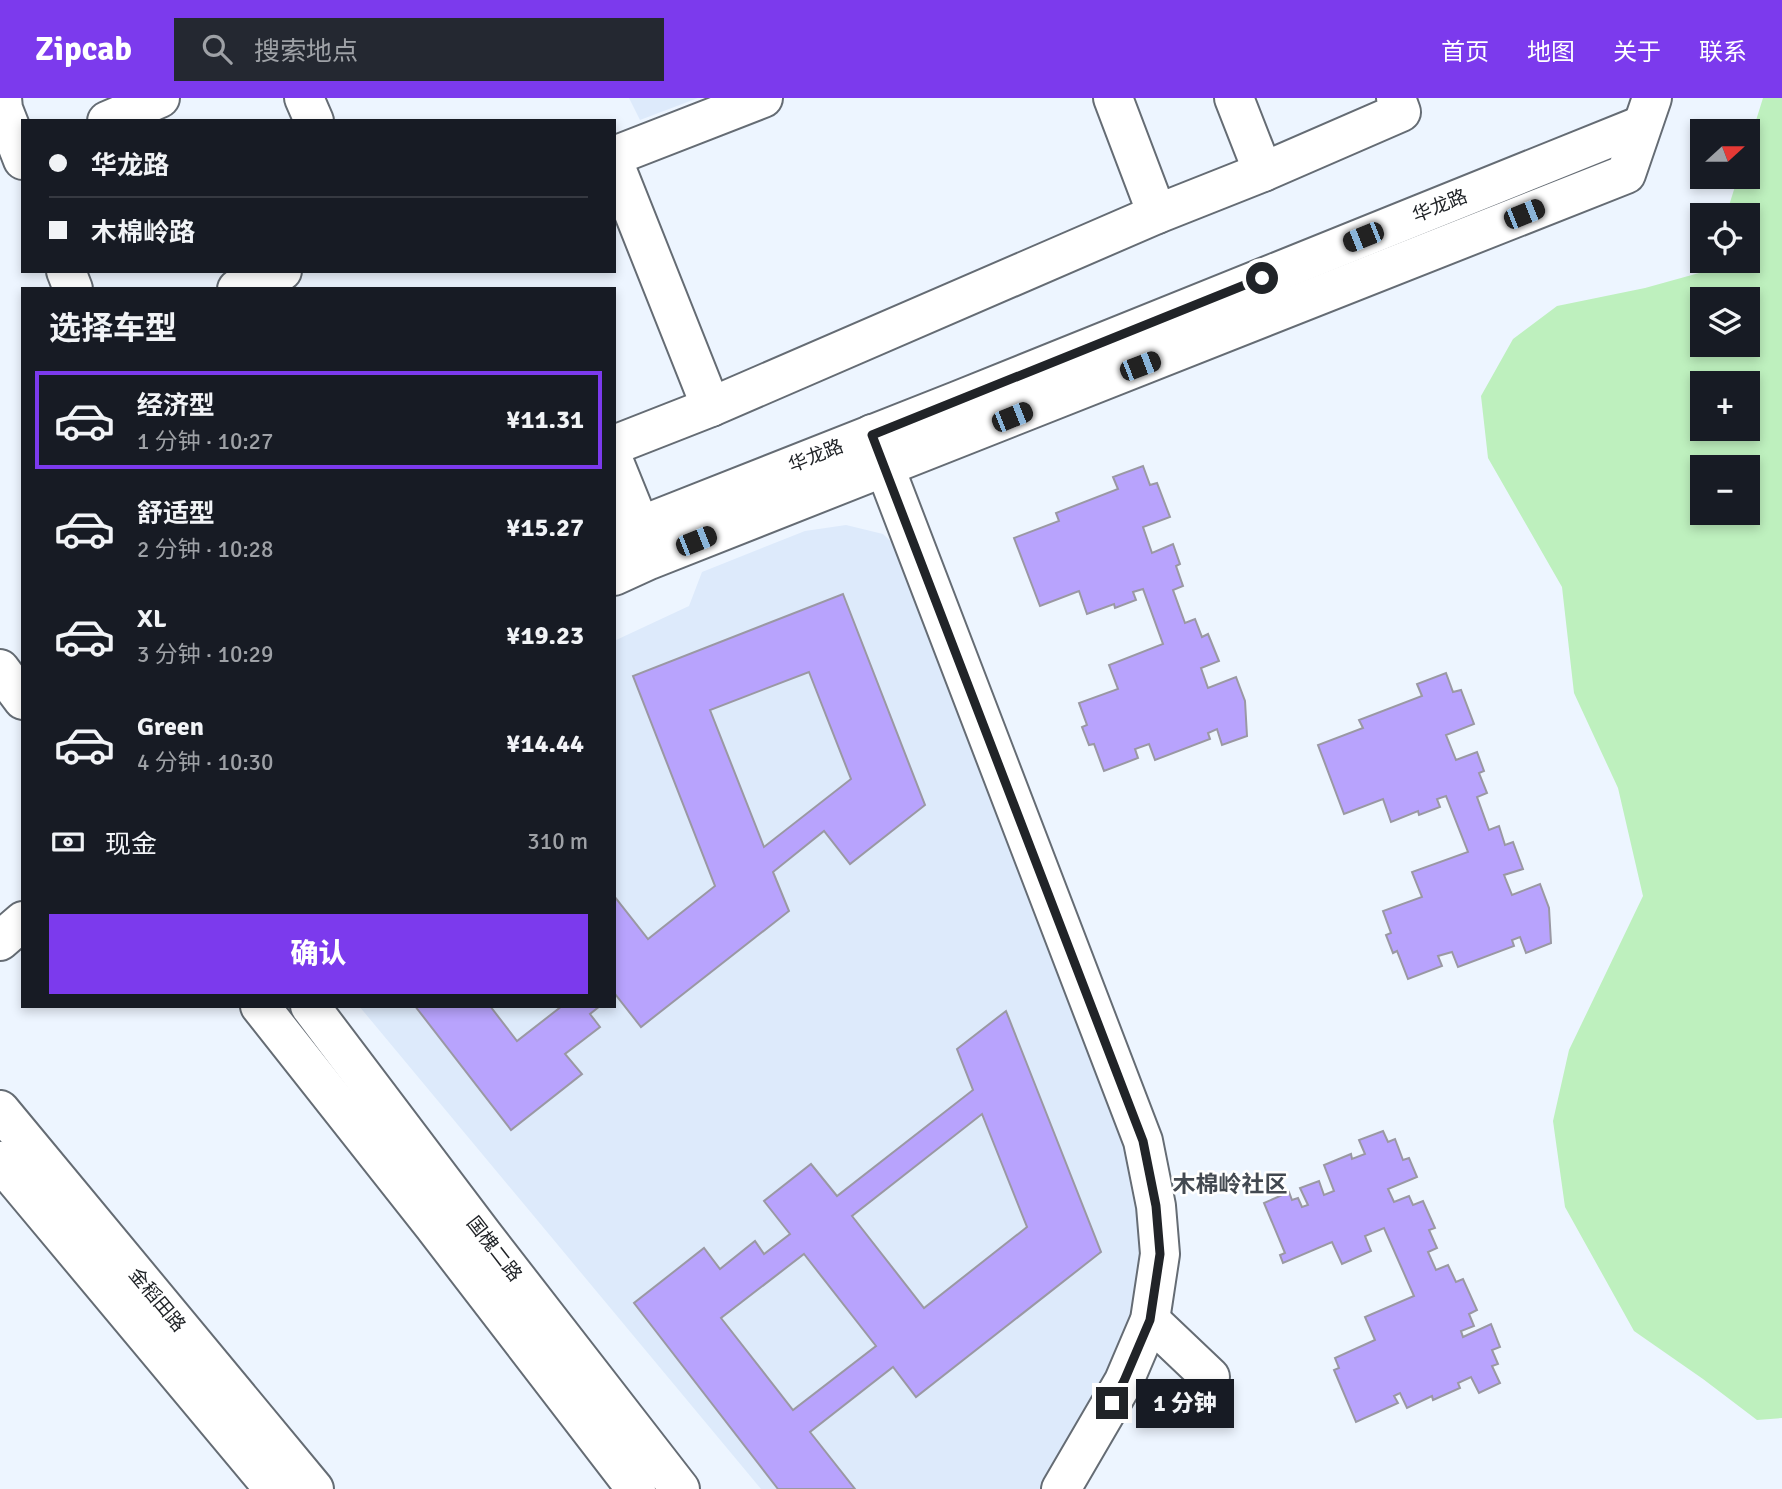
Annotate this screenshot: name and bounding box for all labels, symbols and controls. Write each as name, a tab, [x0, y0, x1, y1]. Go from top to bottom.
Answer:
search box	[174, 18, 664, 81]
text: Zipcab	[35, 29, 132, 70]
icon: search	[198, 30, 236, 68]
text: 搜索地点	[254, 36, 358, 68]
text: 首页	[1441, 37, 1489, 67]
text: 地图	[1527, 37, 1575, 67]
text: 关于	[1613, 37, 1661, 67]
text: 联系	[1699, 37, 1747, 67]
north arrow	[1690, 119, 1760, 189]
map controls	[1690, 119, 1760, 525]
text: 华龙路	[91, 150, 169, 182]
street label: 华龙路	[1409, 184, 1471, 228]
car	[1501, 196, 1548, 232]
button: locate	[1690, 203, 1760, 273]
text: 木棉岭路	[91, 217, 195, 249]
car	[1340, 219, 1387, 255]
route start	[1246, 262, 1278, 294]
button: layers	[1690, 287, 1760, 357]
text: 选择车型	[49, 309, 177, 348]
car	[1117, 349, 1164, 383]
button: +	[1690, 371, 1760, 441]
icon: car	[53, 389, 116, 452]
text: 经济型	[137, 390, 215, 422]
car	[989, 399, 1036, 435]
text: ¥11.31	[506, 404, 584, 436]
text: 1 分钟 · 10:27	[137, 427, 273, 456]
street label: 华龙路	[785, 434, 847, 478]
button: −	[1690, 455, 1760, 525]
icon: car	[53, 497, 116, 560]
text: 舒适型	[137, 498, 215, 530]
text: ¥15.27	[506, 512, 584, 544]
car	[673, 523, 720, 559]
text: 2 分钟 · 10:28	[137, 535, 273, 564]
text: XL	[137, 603, 167, 635]
icon: car	[53, 605, 116, 668]
text: ¥19.23	[506, 620, 584, 652]
text: 3 分钟 · 10:29	[137, 640, 273, 669]
text: Green	[137, 711, 204, 743]
icon: car	[53, 713, 116, 776]
text: ¥14.44	[506, 728, 584, 760]
text: 4 分钟 · 10:30	[137, 748, 273, 777]
icon: cash	[49, 823, 87, 861]
text: 310 m	[527, 827, 588, 856]
text: 现金	[105, 829, 157, 861]
button: 确认	[49, 914, 588, 994]
district label: 木棉岭社区	[1173, 1170, 1288, 1199]
street label: 国槐二路	[461, 1212, 527, 1286]
street label: 金稻田路	[123, 1263, 191, 1337]
callout: 1 分钟	[1136, 1378, 1234, 1428]
route end	[1096, 1387, 1128, 1419]
text: 1 分钟	[1153, 1389, 1217, 1418]

